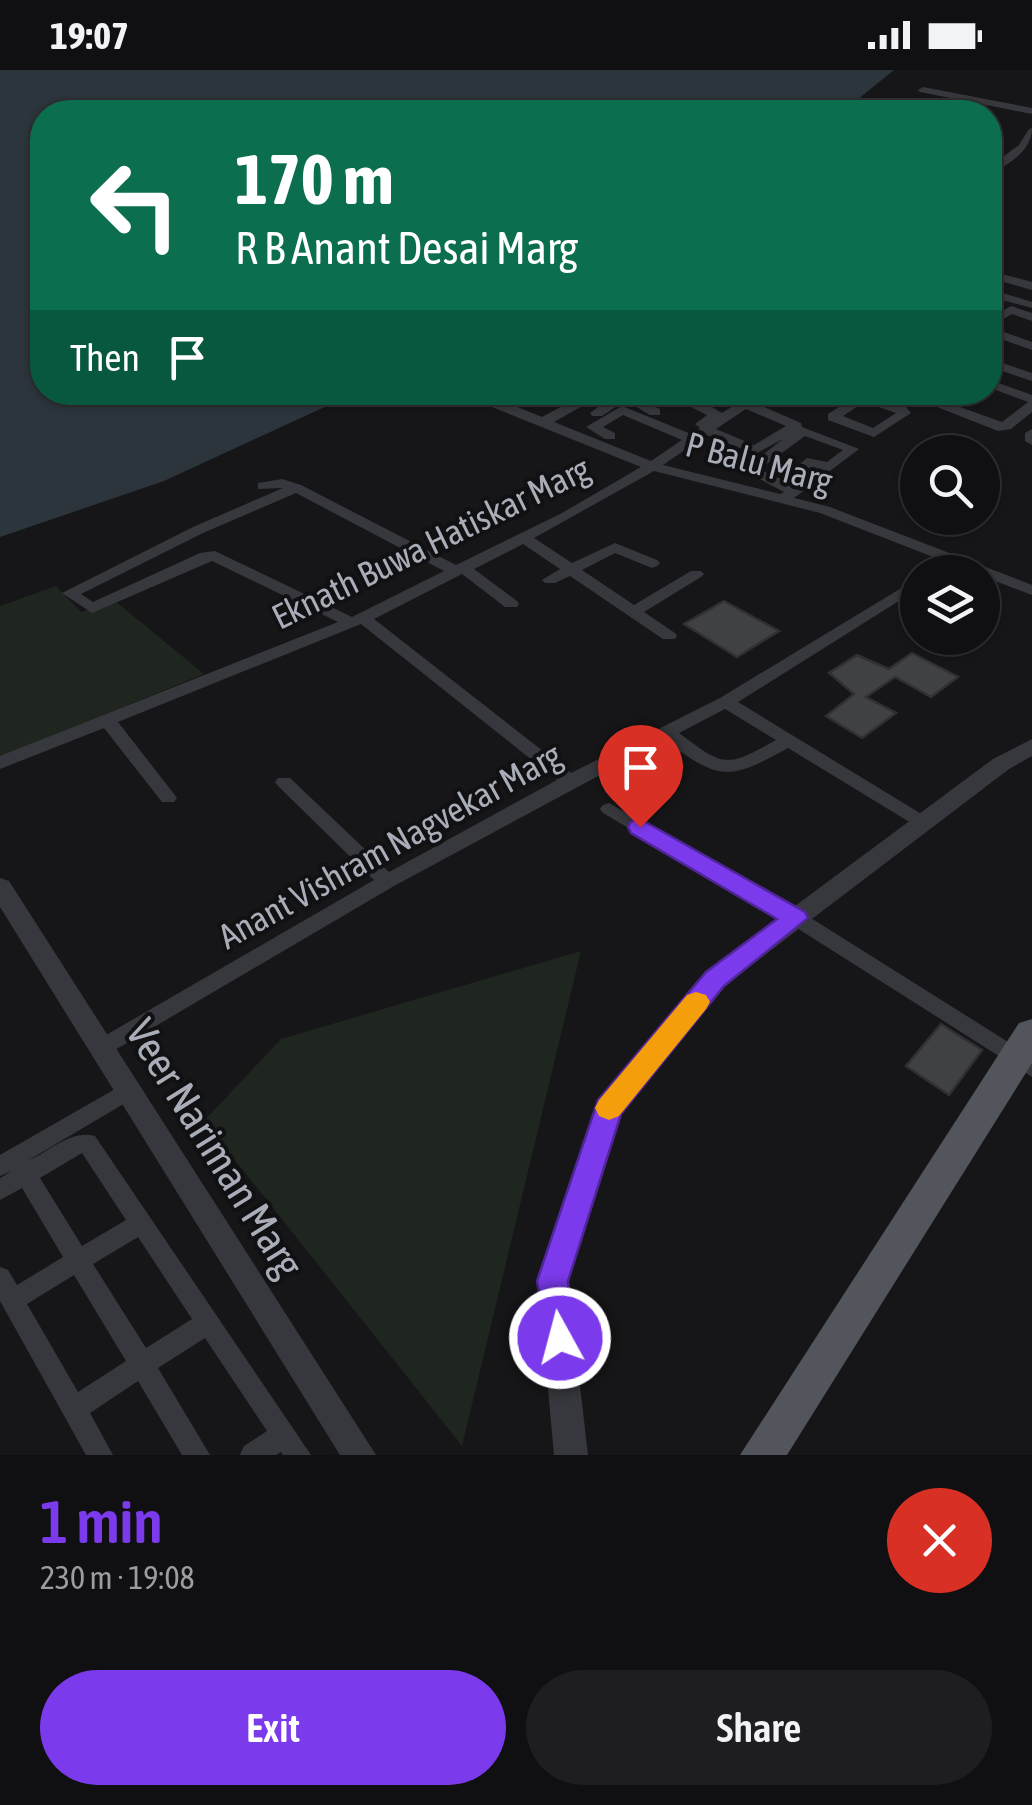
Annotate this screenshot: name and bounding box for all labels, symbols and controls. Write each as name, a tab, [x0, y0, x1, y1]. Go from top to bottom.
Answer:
text: 19:07	[50, 14, 129, 57]
text: 170 m	[235, 139, 394, 219]
icon: left	[70, 140, 200, 270]
text: R B Anant Desai Marg	[235, 222, 578, 274]
icon: arrive	[160, 330, 215, 385]
text: Then	[70, 336, 140, 379]
street label: P Balu Marg	[682, 423, 837, 501]
map controls	[900, 435, 1000, 655]
button: search	[900, 435, 1000, 535]
street label: Eknath Buwa Hatiskar Marg	[265, 448, 596, 636]
button: layers	[900, 555, 1000, 655]
pin	[598, 725, 683, 828]
street label: Anant Vishram Nagvekar Marg	[211, 734, 568, 956]
icon: arrive	[613, 740, 668, 795]
street label: Veer Nariman Marg	[117, 1010, 313, 1286]
position arrow	[508, 1286, 612, 1390]
text: 1 min	[40, 1487, 163, 1556]
button: close	[887, 1488, 992, 1593]
text: 230 m · 19:08	[40, 1559, 195, 1596]
button: Exit	[40, 1670, 506, 1785]
button: Share	[526, 1670, 992, 1785]

